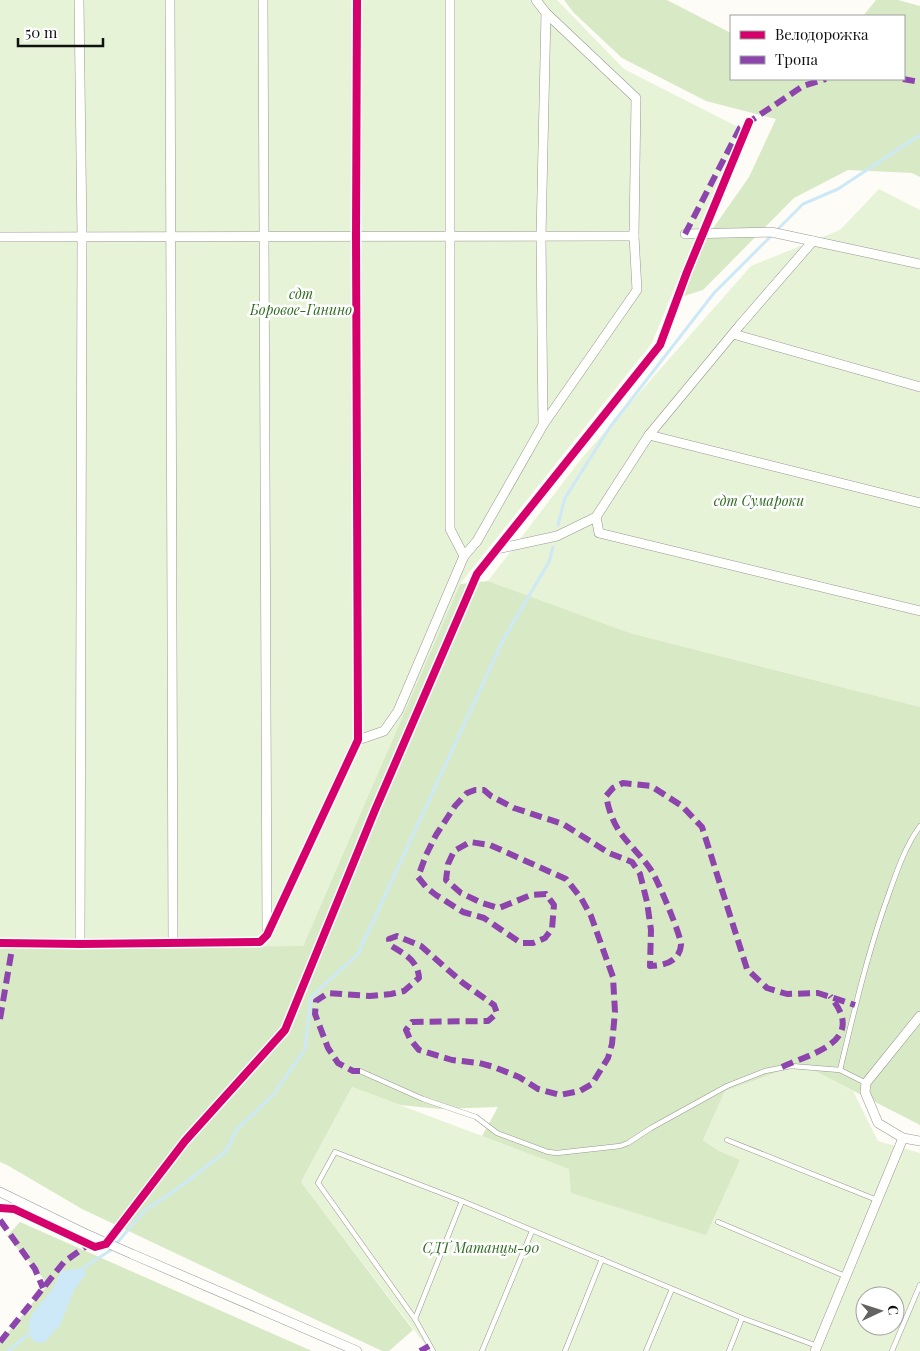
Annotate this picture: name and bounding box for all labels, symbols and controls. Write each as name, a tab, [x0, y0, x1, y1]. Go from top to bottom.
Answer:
scale bar	[18, 15, 102, 47]
legend	[730, 15, 905, 80]
text: 50 m	[25, 22, 58, 42]
text: Велодорожка	[775, 24, 869, 44]
text: Тропа	[775, 49, 818, 69]
park label: сдт Боровое-Ганино	[249, 284, 352, 319]
park label: сдт Сумароки	[714, 491, 804, 510]
park label: СДТ Матанцы-90	[423, 1238, 539, 1257]
north arrow	[855, 1286, 905, 1336]
text: С	[884, 1304, 903, 1316]

